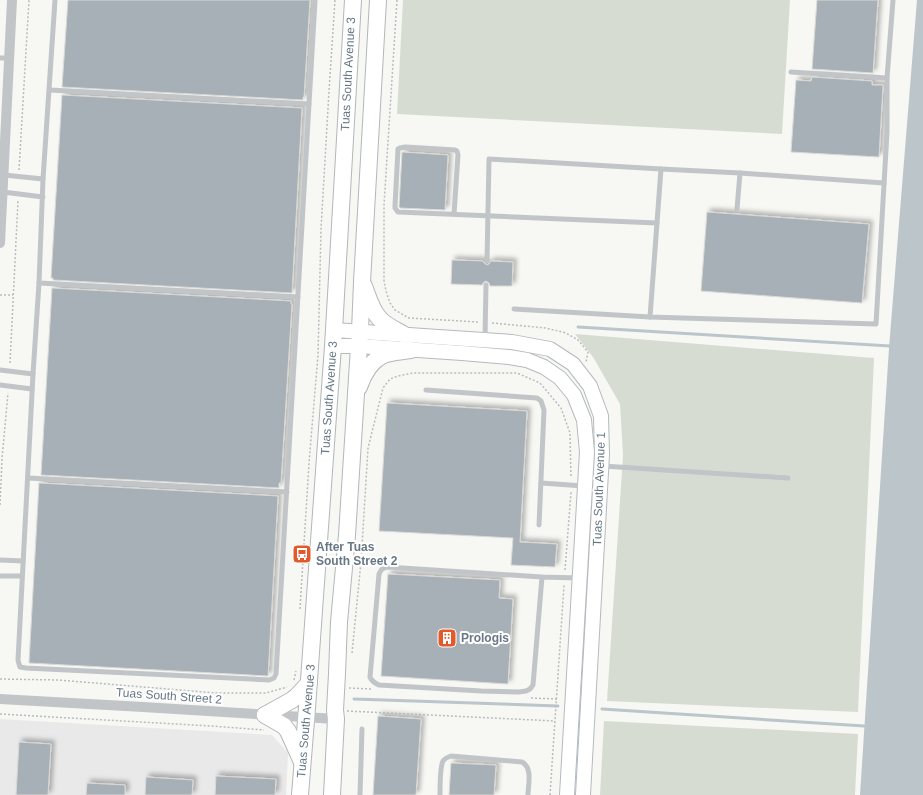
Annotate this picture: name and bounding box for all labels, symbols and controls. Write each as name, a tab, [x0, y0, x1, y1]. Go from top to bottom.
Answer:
street label: Tuas South Avenue 3	[338, 16, 358, 131]
street label: Tuas South Avenue 3	[318, 340, 340, 455]
street label: Tuas South Avenue 1	[590, 431, 608, 546]
place label: After Tuas South Street 2	[316, 540, 398, 568]
bus stop icon: After Tuas South Street 2	[291, 543, 313, 565]
building icon: Prologis	[436, 627, 458, 649]
place label: Prologis	[461, 631, 509, 645]
street label: Tuas South Avenue 3	[294, 663, 318, 778]
street label: Tuas South Street 2	[115, 685, 223, 707]

